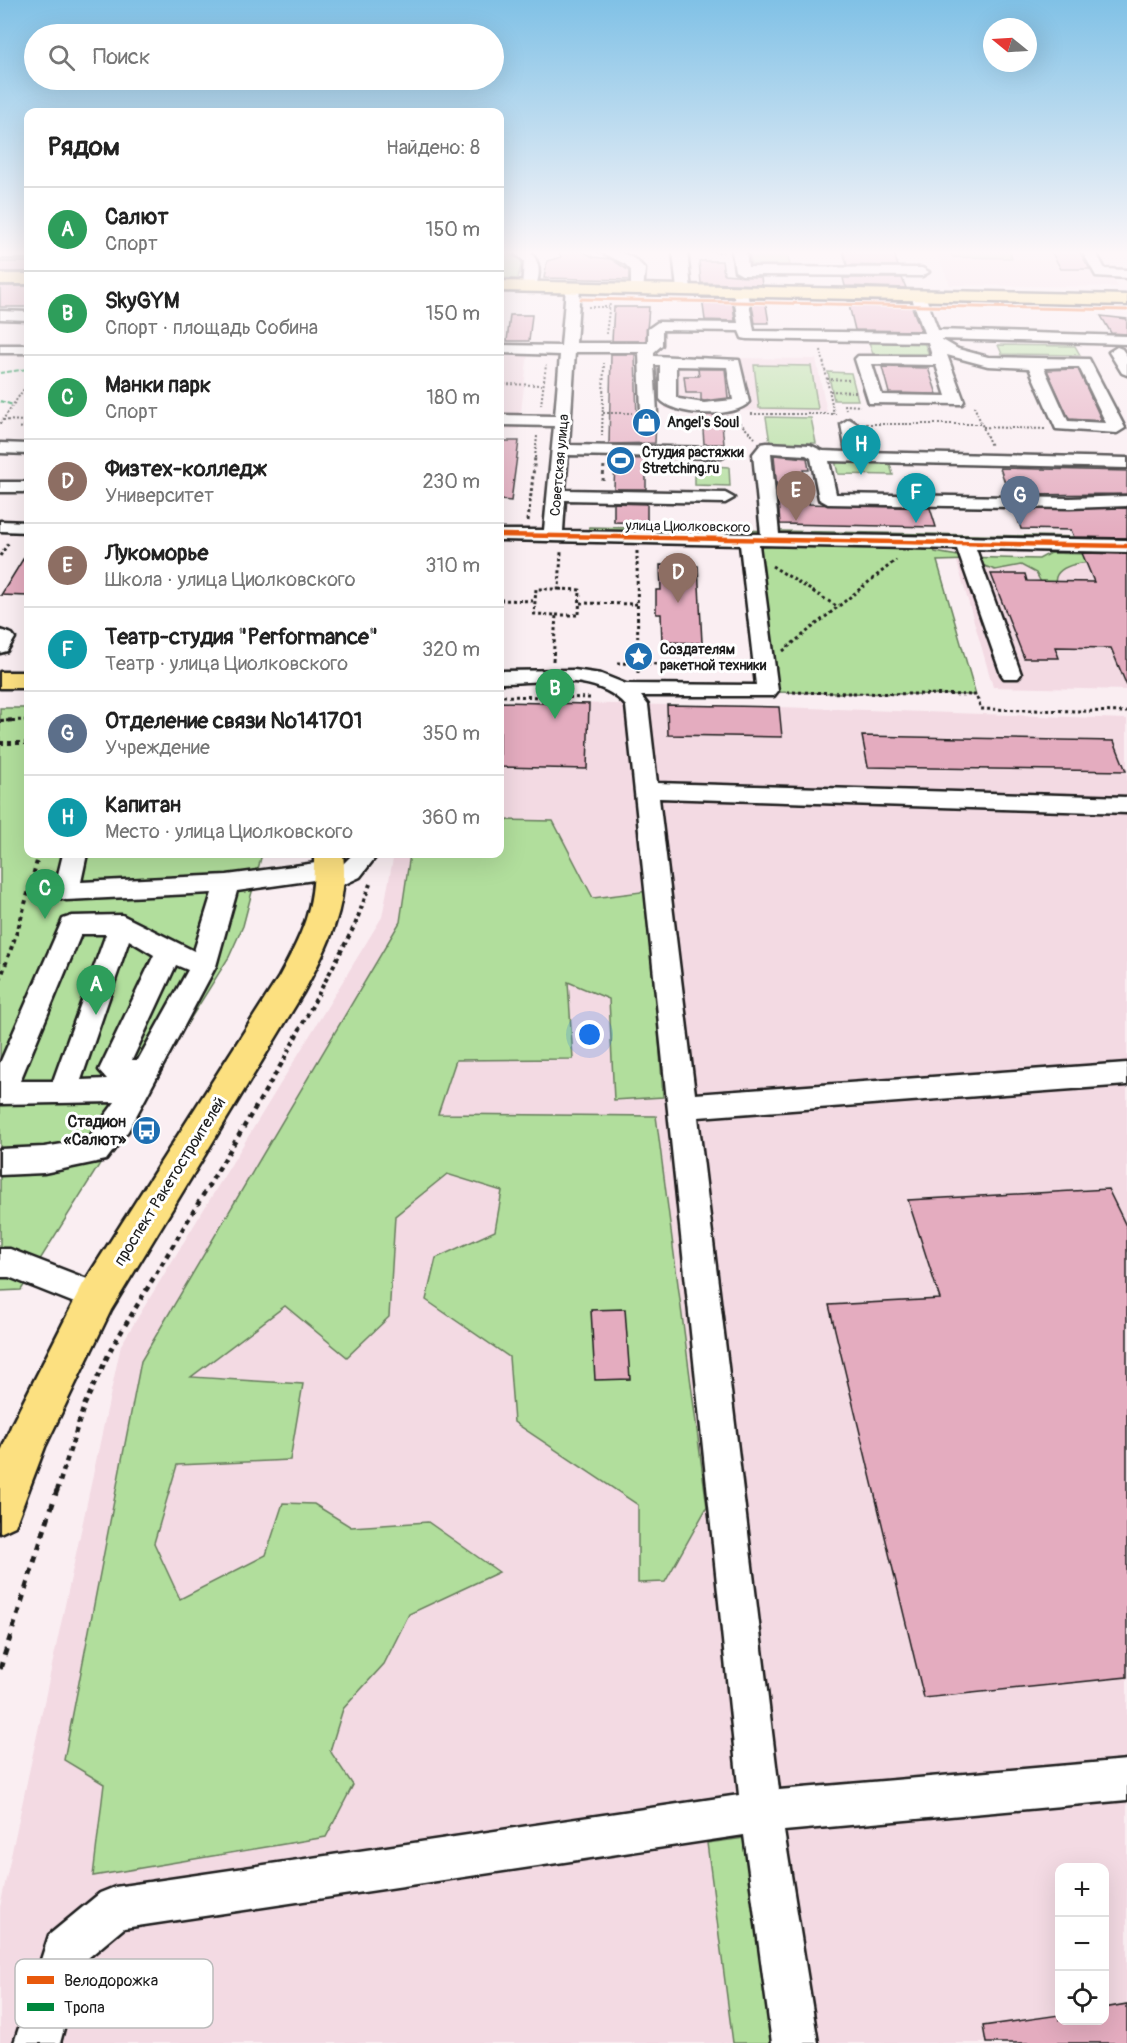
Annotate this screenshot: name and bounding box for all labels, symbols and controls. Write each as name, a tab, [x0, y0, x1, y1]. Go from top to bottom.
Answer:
north arrow	[983, 18, 1037, 72]
search box	[24, 24, 504, 90]
icon: search	[45, 41, 78, 74]
text: Поиск	[93, 43, 150, 71]
text: Рядом	[48, 131, 120, 163]
text: Найдено: 8	[386, 135, 480, 160]
text: Салют	[105, 203, 169, 231]
text: A	[61, 217, 74, 242]
text: 150 m	[426, 217, 480, 242]
text: Спорт	[105, 231, 158, 256]
text: SkyGYM	[105, 287, 180, 315]
text: B	[62, 301, 73, 326]
text: 150 m	[426, 301, 480, 326]
text: Спорт · площадь Собина	[105, 315, 318, 340]
text: Манки парк	[105, 371, 211, 399]
text: C	[61, 385, 74, 410]
text: 180 m	[426, 385, 480, 410]
text: Спорт	[105, 399, 158, 424]
shop icon: Angel's Soul	[630, 406, 662, 438]
street label: Советская улица	[547, 413, 572, 517]
place label: Angel's Soul	[667, 414, 739, 431]
pin: H	[842, 426, 880, 475]
sports icon: Студия растяжки Stretching.ru	[605, 444, 637, 476]
place label: Студия растяжки Stretching.ru	[642, 444, 745, 477]
text: Физтех-колледж	[105, 455, 267, 483]
text: D	[61, 469, 74, 494]
text: 230 m	[423, 469, 480, 494]
pin: E	[776, 472, 816, 521]
pin: F	[896, 474, 936, 523]
pin: G	[1000, 476, 1040, 526]
text: Университет	[105, 483, 214, 508]
street label: улица Циолковского	[624, 517, 751, 536]
text: Лукоморье	[105, 539, 208, 567]
text: E	[62, 553, 73, 578]
text: 310 m	[425, 553, 480, 578]
pin: D	[658, 554, 698, 603]
text: Школа · улица Циолковского	[105, 567, 356, 592]
text: Театр-студия "Performance"	[105, 623, 378, 651]
text: F	[61, 637, 74, 662]
text: 320 m	[422, 637, 480, 662]
place icon: Создателям ракетной техники	[623, 641, 655, 673]
place label: Создателям ракетной техники	[660, 641, 767, 674]
text: Театр · улица Циолковского	[105, 651, 348, 676]
pin: B	[536, 670, 574, 719]
text: Отделение связи №141701	[105, 707, 362, 735]
text: G	[61, 721, 74, 746]
text: 350 m	[422, 721, 480, 746]
text: Учреждение	[105, 735, 210, 760]
text: Капитан	[105, 791, 181, 819]
text: H	[61, 805, 74, 830]
text: 360 m	[421, 805, 480, 830]
text: Место · улица Циолковского	[105, 819, 353, 844]
pin: C	[26, 870, 64, 919]
pin: A	[76, 966, 116, 1015]
your location	[575, 1020, 604, 1049]
street label: проспект Ракетостроителей	[110, 1093, 230, 1270]
place label: Стадион «Салют»	[64, 1112, 127, 1150]
bus stop icon: Стадион «Салют»	[131, 1114, 163, 1146]
map controls	[1055, 1863, 1109, 2025]
button: +	[1055, 1863, 1109, 1917]
button: −	[1055, 1917, 1109, 1971]
legend	[15, 1959, 213, 2028]
text: Велодорожка	[64, 1971, 158, 1991]
button: locate	[1055, 1971, 1109, 2025]
text: Тропа	[64, 1998, 105, 2018]

